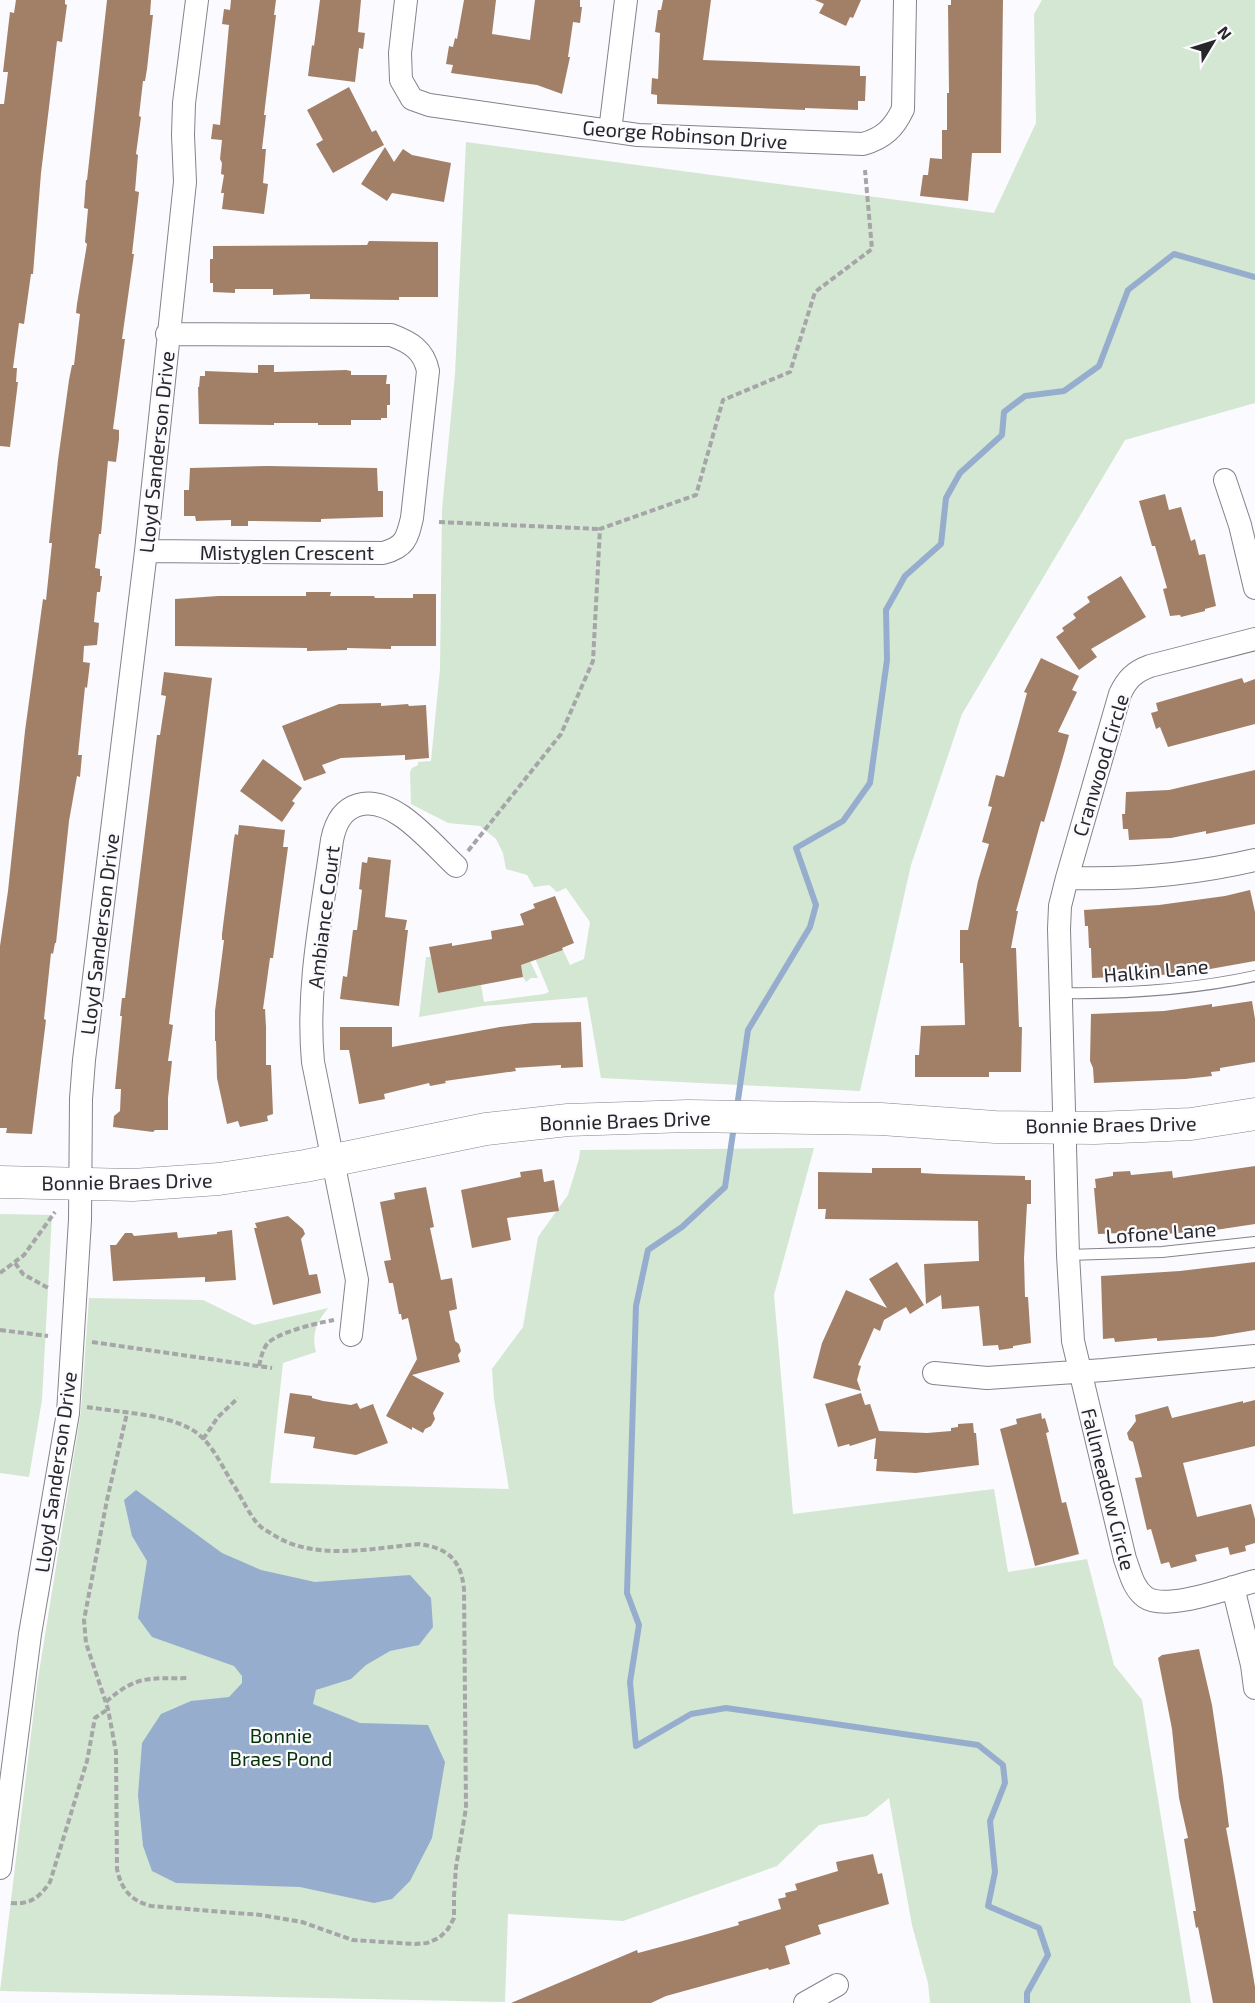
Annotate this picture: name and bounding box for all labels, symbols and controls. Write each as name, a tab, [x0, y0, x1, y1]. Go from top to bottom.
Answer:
north arrow	[1183, 12, 1243, 72]
text: N	[1214, 22, 1236, 43]
street label: George Robinson Drive	[582, 115, 788, 153]
street label: Lloyd Sanderson Drive	[133, 350, 179, 554]
street label: Mistyglen Crescent	[200, 540, 375, 564]
street label: Cranwood Circle	[1067, 691, 1133, 839]
street label: Lloyd Sanderson Drive	[75, 832, 123, 1036]
street label: Ambiance Court	[302, 844, 344, 990]
street label: Halkin Lane	[1103, 953, 1209, 987]
street label: Bonnie Braes Drive	[539, 1105, 711, 1135]
street label: Bonnie Braes Drive	[1025, 1111, 1197, 1137]
street label: Bonnie Braes Drive	[41, 1168, 213, 1194]
street label: Lofone Lane	[1105, 1216, 1217, 1248]
street label: Lloyd Sanderson Drive	[29, 1370, 81, 1574]
street label: Fallmeadow Circle	[1077, 1405, 1141, 1573]
park label: Bonnie Braes Pond	[230, 1723, 332, 1770]

